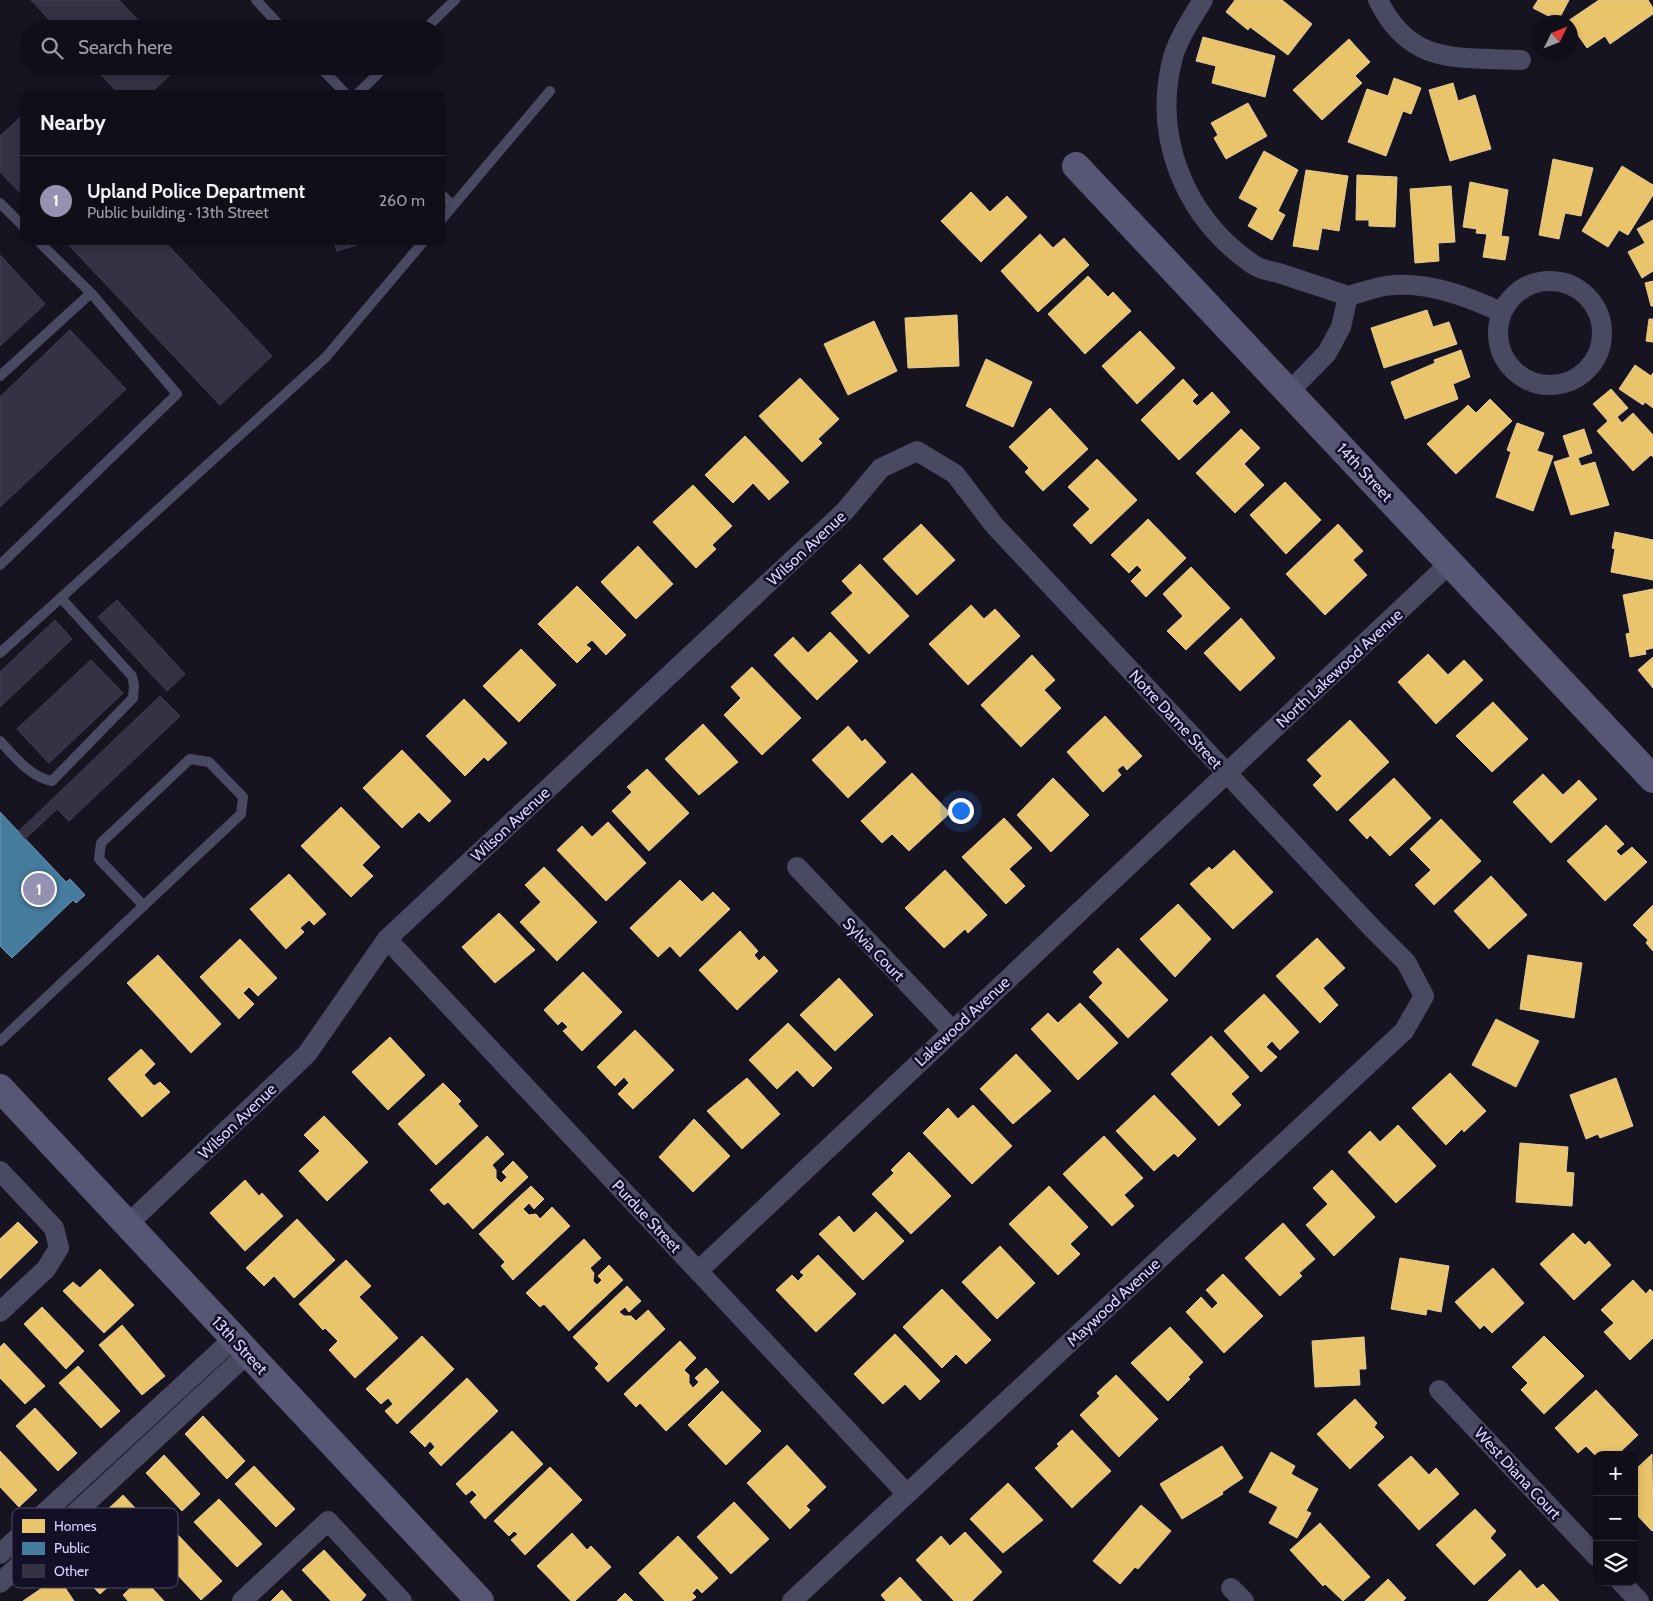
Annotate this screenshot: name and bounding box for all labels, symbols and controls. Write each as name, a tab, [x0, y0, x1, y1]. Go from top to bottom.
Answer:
north arrow	[1533, 15, 1578, 60]
search box	[20, 20, 445, 75]
icon: search	[38, 34, 66, 62]
text: Search here	[78, 36, 172, 59]
text: Nearby	[40, 110, 106, 135]
text: Upland Police Department	[87, 180, 305, 203]
text: 1	[53, 191, 59, 210]
text: 260 m	[379, 191, 425, 210]
text: Public building · 13th Street	[87, 203, 269, 222]
street label: 14th Street	[1333, 439, 1397, 506]
street label: Wilson Avenue	[763, 507, 850, 590]
street label: North Lakewood Avenue	[1272, 605, 1406, 732]
street label: Notre Dame Street	[1125, 666, 1227, 773]
street label: Wilson Avenue	[467, 783, 554, 866]
your location	[948, 798, 974, 824]
pin: 1	[23, 870, 55, 908]
street label: Sylvia Court	[839, 914, 909, 985]
street label: Lakewood Avenue	[911, 972, 1014, 1070]
street label: Wilson Avenue	[194, 1079, 280, 1163]
street label: Purdue Street	[608, 1176, 686, 1257]
street label: Maywood Avenue	[1063, 1254, 1164, 1350]
street label: 13th Street	[208, 1312, 272, 1379]
street label: West Diana Court	[1470, 1424, 1565, 1524]
map controls	[1593, 1451, 1638, 1586]
button: +	[1593, 1451, 1638, 1496]
button: −	[1593, 1496, 1638, 1541]
legend	[12, 1508, 178, 1588]
text: Homes	[54, 1517, 97, 1535]
text: Public	[54, 1539, 90, 1557]
button: layers	[1593, 1541, 1638, 1586]
text: Other	[54, 1562, 89, 1580]

